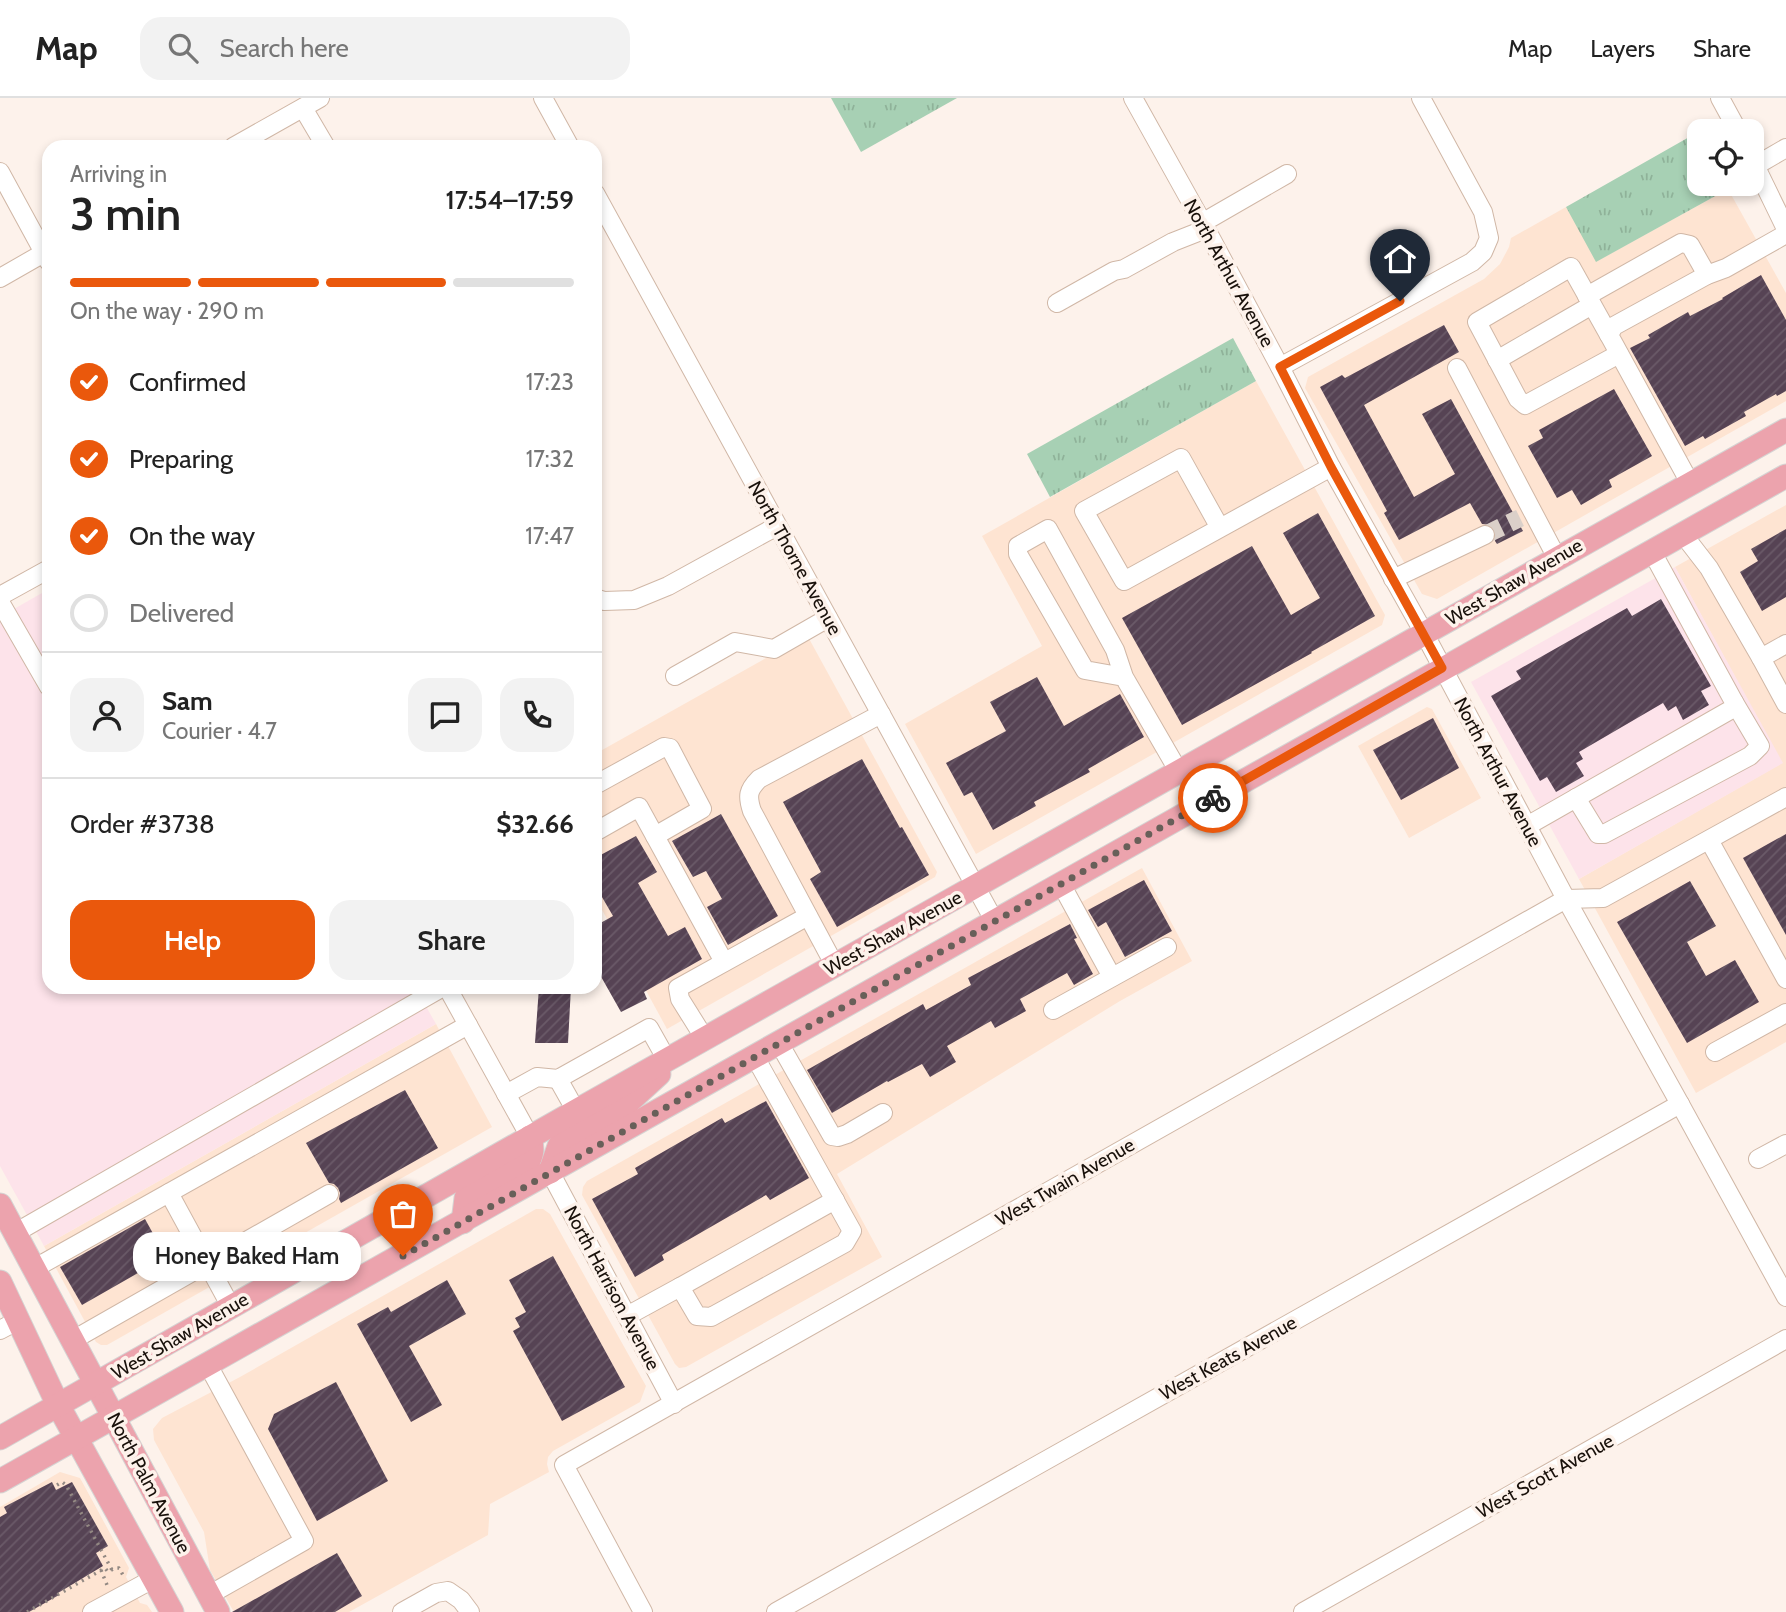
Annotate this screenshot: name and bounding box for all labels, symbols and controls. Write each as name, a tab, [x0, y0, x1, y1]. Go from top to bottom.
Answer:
search box	[140, 17, 630, 80]
text: Map	[35, 28, 98, 68]
icon: search	[164, 29, 202, 67]
text: Search here	[220, 32, 349, 64]
text: Map	[1508, 34, 1552, 63]
text: Layers	[1590, 34, 1655, 63]
text: Share	[1693, 34, 1751, 63]
map controls	[1687, 119, 1764, 196]
button: locate	[1687, 119, 1764, 196]
text: Arriving in	[70, 160, 167, 188]
text: 17:54–17:59	[446, 184, 574, 216]
text: 3 min	[70, 186, 181, 242]
street label: North Arthur Avenue	[1179, 195, 1279, 351]
pin	[1370, 229, 1430, 301]
icon: home	[1381, 240, 1419, 278]
text: On the way · 290 m	[70, 297, 264, 325]
icon: check	[70, 363, 108, 401]
text: Confirmed	[129, 366, 246, 398]
text: 17:23	[526, 368, 574, 396]
icon: check	[70, 440, 108, 478]
text: Preparing	[129, 443, 233, 475]
text: 17:32	[526, 445, 574, 473]
street label: North Thorne Avenue	[743, 477, 847, 639]
icon: check	[70, 517, 108, 555]
text: On the way	[129, 520, 255, 552]
text: 17:47	[525, 522, 574, 550]
street label: West Shaw Avenue	[1442, 533, 1587, 630]
text: Delivered	[129, 597, 234, 629]
button: person	[70, 678, 144, 752]
button: chat	[408, 678, 482, 752]
button: phone	[500, 678, 574, 752]
text: Sam	[162, 685, 213, 717]
street label: North Arthur Avenue	[1449, 694, 1547, 851]
text: Courier · 4.7	[162, 717, 277, 745]
courier	[1178, 763, 1248, 833]
icon: bike	[1194, 779, 1232, 817]
text: Order #3738	[70, 808, 215, 840]
text: $32.66	[496, 808, 574, 840]
street label: West Shaw Avenue	[820, 885, 966, 980]
button: Help	[70, 900, 315, 980]
button: Share	[329, 900, 574, 980]
street label: West Twain Avenue	[992, 1133, 1139, 1231]
pin	[373, 1184, 433, 1256]
icon: bag	[384, 1195, 422, 1233]
street label: North Harrison Avenue	[559, 1202, 665, 1374]
callout: Honey Baked Ham	[134, 1232, 361, 1280]
text: Honey Baked Ham	[155, 1242, 339, 1270]
street label: West Shaw Avenue	[108, 1287, 253, 1384]
street label: West Keats Avenue	[1155, 1311, 1301, 1405]
street label: North Palm Avenue	[102, 1409, 196, 1557]
street label: West Scott Avenue	[1473, 1429, 1618, 1523]

